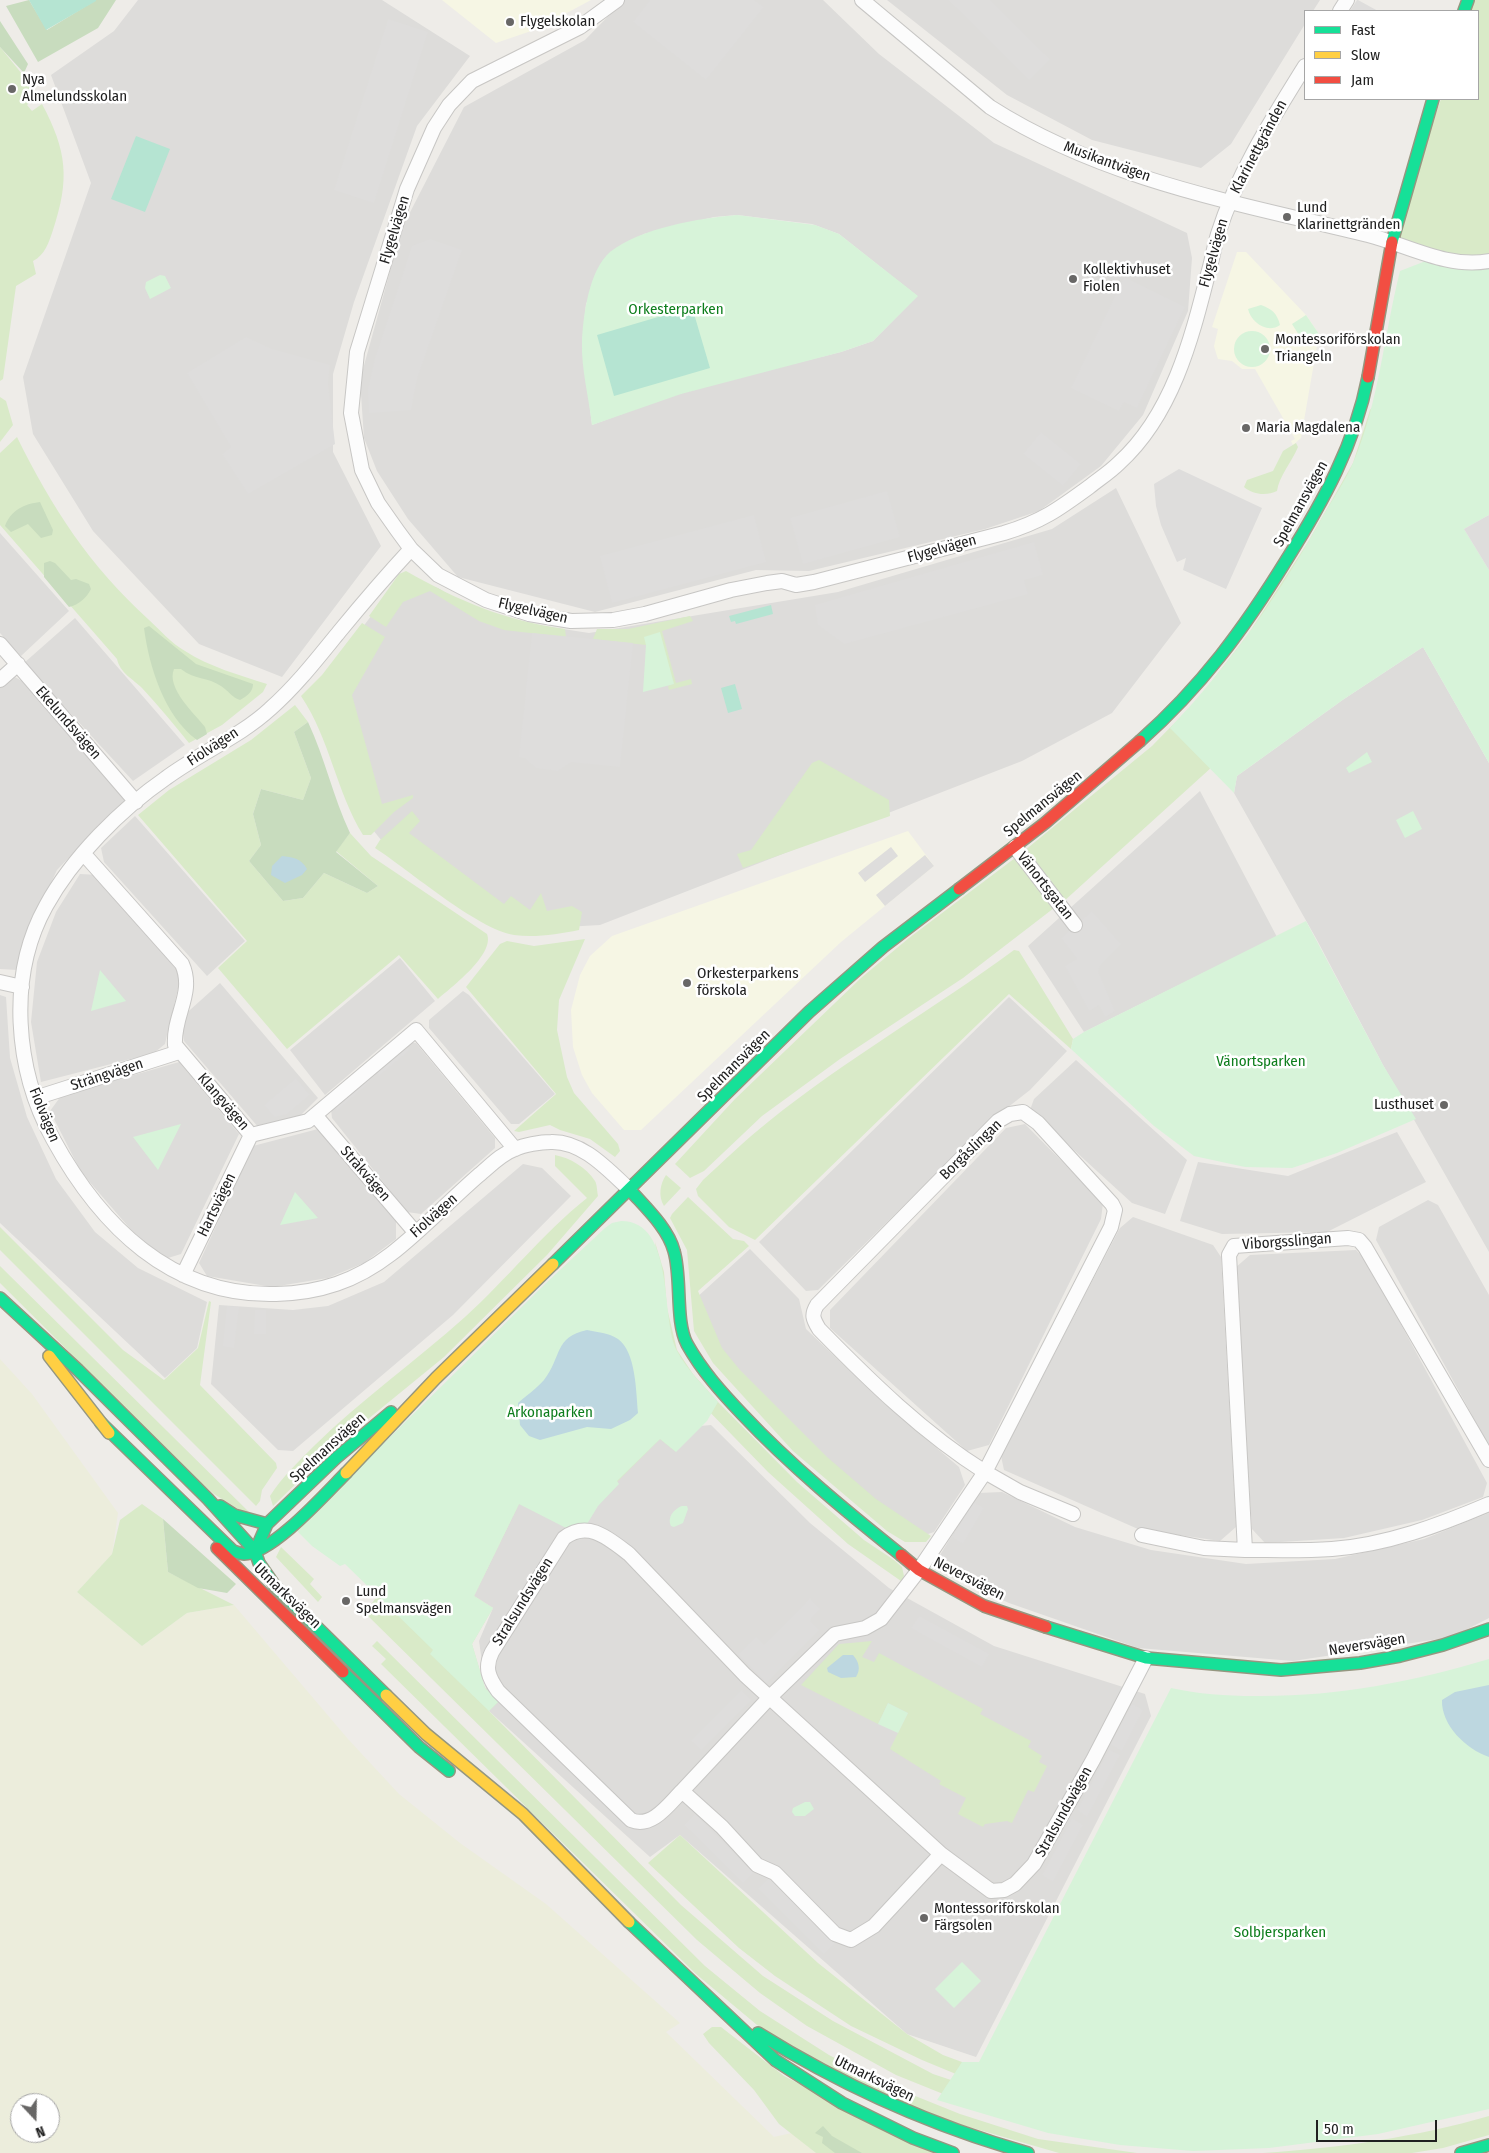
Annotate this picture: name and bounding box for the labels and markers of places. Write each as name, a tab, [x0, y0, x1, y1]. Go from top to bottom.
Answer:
place label: Flygelskolan	[520, 13, 595, 31]
marker: Flygelskolan	[504, 16, 516, 28]
place label: Nya Almelundsskolan	[22, 71, 127, 106]
marker: Nya Almelundsskolan	[6, 83, 18, 95]
place label: Lund Klarinettgränden	[1297, 199, 1401, 234]
marker: Lund Klarinettgränden	[1281, 211, 1293, 223]
place label: Kollektivhuset Fiolen	[1083, 261, 1171, 296]
marker: Kollektivhuset Fiolen	[1067, 273, 1079, 285]
place label: Montessoriförskolan Triangeln	[1275, 331, 1401, 366]
marker: Montessoriförskolan Triangeln	[1259, 343, 1271, 355]
place label: Maria Magdalena	[1256, 419, 1360, 437]
marker: Maria Magdalena	[1240, 422, 1252, 434]
place label: Orkesterparkens förskola	[697, 965, 799, 1000]
marker: Orkesterparkens förskola	[681, 977, 693, 989]
place label: Lusthuset	[1374, 1096, 1434, 1114]
marker: Lusthuset	[1438, 1099, 1450, 1111]
place label: Lund Spelmansvägen	[356, 1583, 452, 1618]
marker: Lund Spelmansvägen	[340, 1595, 352, 1607]
place label: Montessoriförskolan Färgsolen	[934, 1900, 1060, 1935]
marker: Montessoriförskolan Färgsolen	[918, 1912, 930, 1924]

